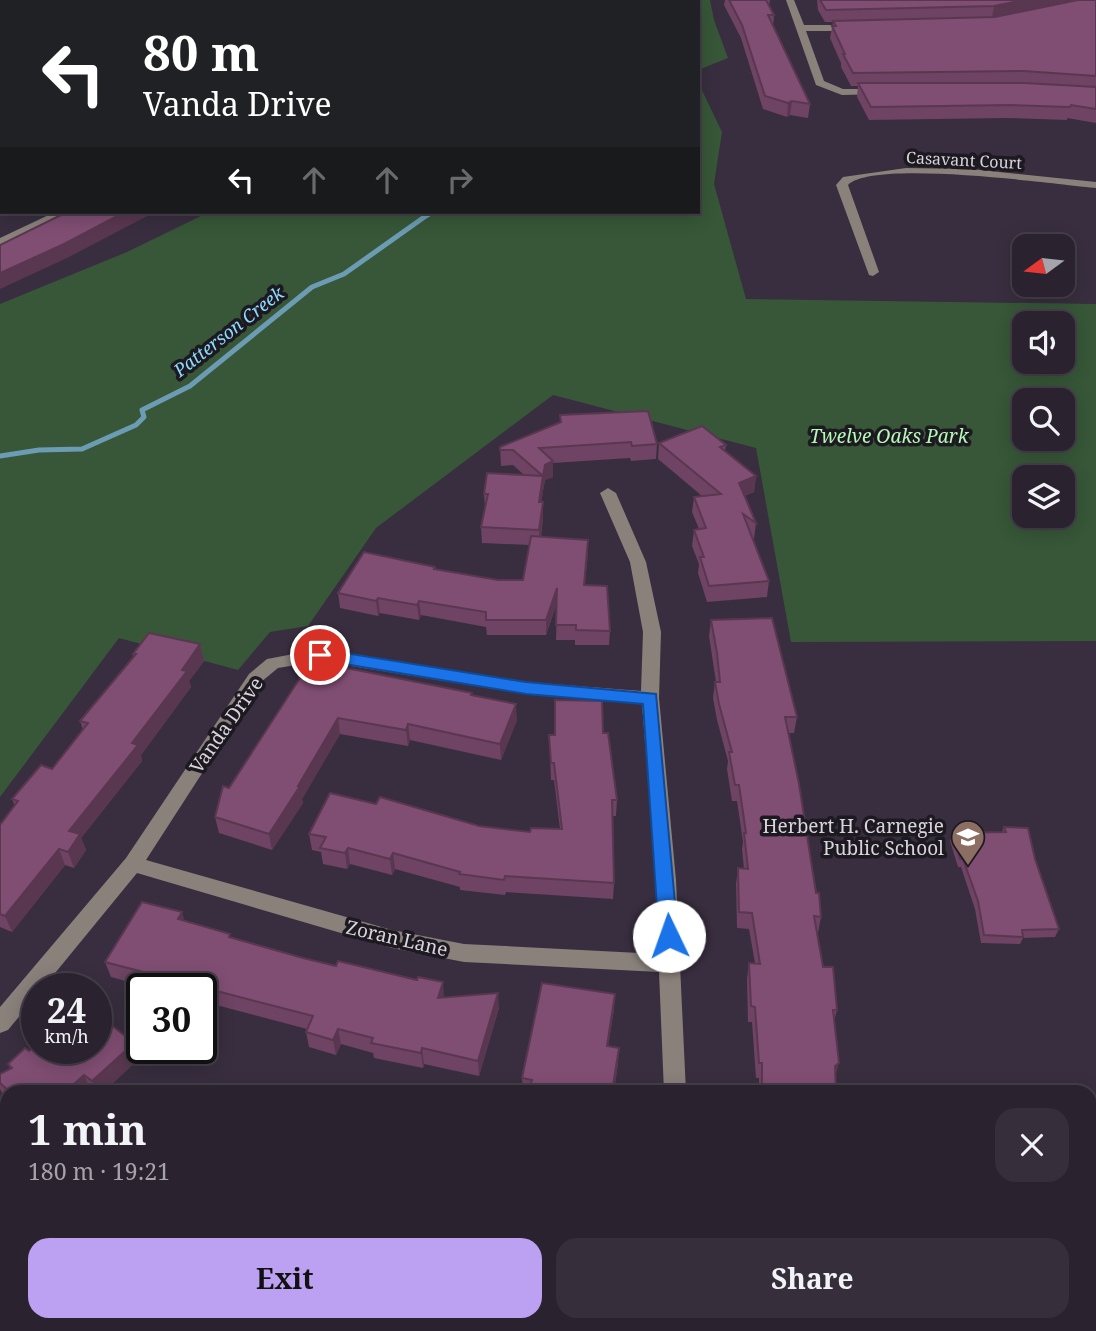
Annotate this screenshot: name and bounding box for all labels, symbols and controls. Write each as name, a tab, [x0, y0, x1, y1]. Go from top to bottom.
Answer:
text: 80 m	[143, 19, 259, 85]
icon: left	[28, 28, 119, 119]
text: Vanda Drive	[143, 82, 332, 125]
street label: Casavant Court	[906, 146, 1023, 174]
icon: left	[222, 161, 260, 199]
icon: ahead	[295, 161, 333, 199]
icon: ahead	[368, 161, 406, 199]
icon: right	[441, 161, 479, 199]
north arrow	[1012, 234, 1074, 298]
map controls	[1012, 234, 1075, 528]
water label: Patterson Creek	[168, 280, 289, 382]
button: sound	[1012, 311, 1075, 374]
button: search	[1012, 388, 1075, 451]
park label: Twelve Oaks Park	[809, 423, 970, 449]
button: layers	[1012, 465, 1075, 528]
pin	[290, 625, 350, 685]
icon: arrive	[301, 636, 339, 674]
street label: Vanda Drive	[183, 672, 269, 778]
place label: Herbert H. Carnegie Public School	[762, 813, 944, 861]
school or university icon: Herbert H. Carnegie Public School	[949, 818, 987, 867]
position arrow	[632, 899, 706, 973]
street label: Zoran Lane	[344, 914, 450, 962]
speed limit sign: 30	[126, 973, 217, 1064]
text: 24	[47, 986, 86, 1033]
text: km/h	[44, 1024, 89, 1048]
text: 1 min	[28, 1100, 147, 1157]
button: close	[995, 1108, 1069, 1182]
text: 180 m · 19:21	[28, 1155, 170, 1187]
button: Exit	[28, 1238, 542, 1318]
button: Share	[556, 1238, 1069, 1318]

